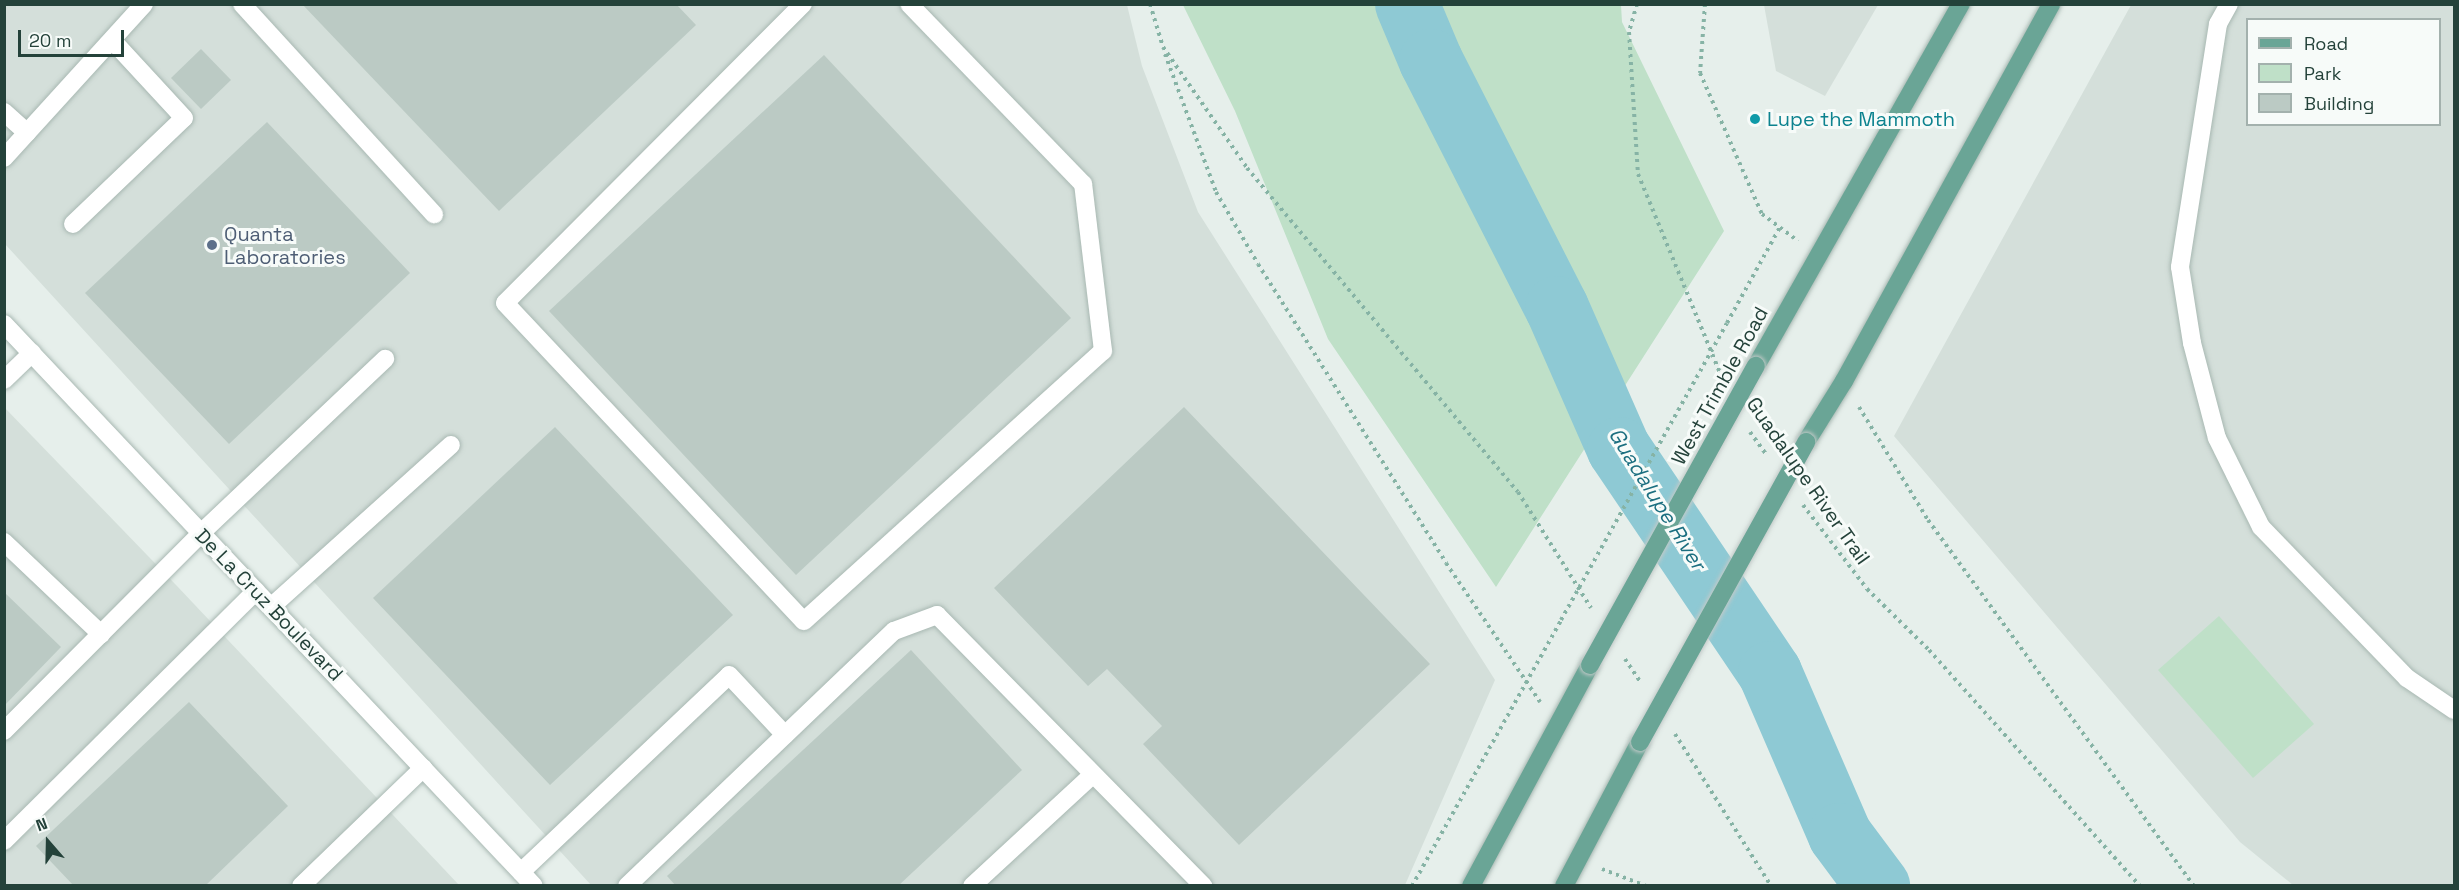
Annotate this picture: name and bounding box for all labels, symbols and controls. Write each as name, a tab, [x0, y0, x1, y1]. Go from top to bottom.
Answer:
scale bar	[21, 18, 128, 56]
legend	[2246, 18, 2441, 126]
text: 20 m	[29, 29, 72, 52]
text: Road	[2304, 32, 2348, 55]
text: Park	[2304, 62, 2341, 85]
text: Building	[2304, 92, 2374, 115]
place label: Lupe the Mammoth	[1767, 107, 1955, 131]
marker: Lupe the Mammoth	[1748, 112, 1762, 126]
place label: Quanta Laboratories	[224, 222, 346, 269]
marker: Quanta Laboratories	[205, 238, 219, 252]
street label: West Trimble Road	[1666, 303, 1774, 469]
street label: Guadalupe River Trail	[1741, 393, 1875, 569]
water label: Guadalupe River	[1603, 423, 1711, 575]
street label: De La Cruz Boulevard	[190, 524, 348, 686]
north arrow	[18, 812, 78, 872]
text: N	[33, 813, 50, 836]

